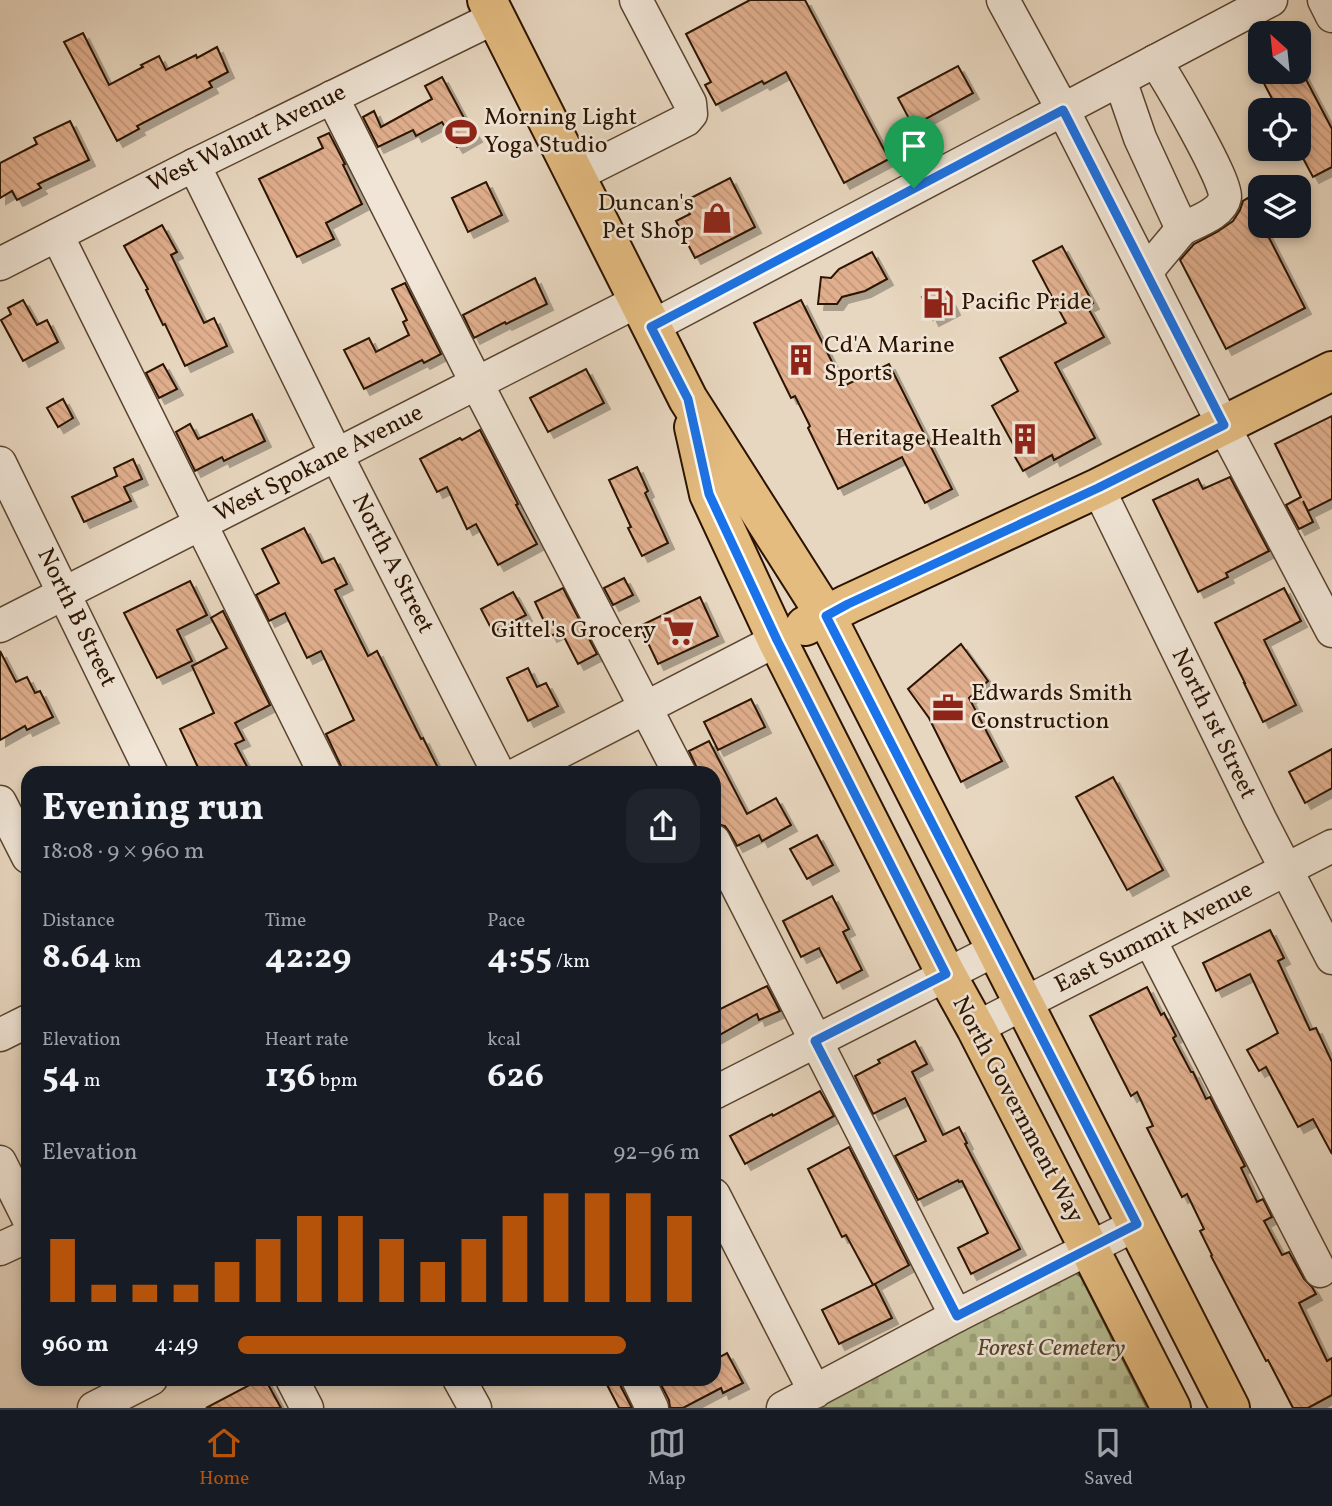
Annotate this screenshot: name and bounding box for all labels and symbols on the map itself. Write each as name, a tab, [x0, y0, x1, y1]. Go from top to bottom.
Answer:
north arrow	[1248, 21, 1311, 84]
street label: West Walnut Avenue	[142, 76, 352, 202]
place label: Morning Light Yoga Studio	[484, 101, 637, 163]
sports icon: Morning Light Yoga Studio	[444, 115, 478, 149]
pin	[884, 116, 944, 188]
place label: Duncan's Pet Shop	[598, 187, 694, 249]
shop icon: Duncan's Pet Shop	[700, 201, 734, 235]
fuel station icon: Pacific Pride	[921, 286, 955, 320]
place label: Pacific Pride	[961, 286, 1092, 320]
place label: Cd'A Marine Sports	[824, 329, 955, 391]
building icon: Cd'A Marine Sports	[784, 343, 818, 377]
street label: West Spokane Avenue	[209, 397, 429, 531]
place label: Heritage Health	[835, 422, 1002, 456]
building icon: Heritage Health	[1008, 422, 1042, 456]
street label: North A Street	[342, 488, 442, 640]
street label: North B Street	[28, 543, 124, 693]
place label: Gittel's Grocery	[491, 614, 656, 648]
supermarket icon: Gittel's Grocery	[662, 614, 696, 648]
street label: North 1st Street	[1162, 643, 1264, 805]
place label: Edwards Smith Construction	[971, 677, 1133, 739]
office icon: Edwards Smith Construction	[931, 691, 965, 725]
street label: East Summit Avenue	[1049, 873, 1259, 1003]
street label: North Government Way	[943, 991, 1091, 1229]
park label: Forest Cemetery	[977, 1332, 1125, 1366]

